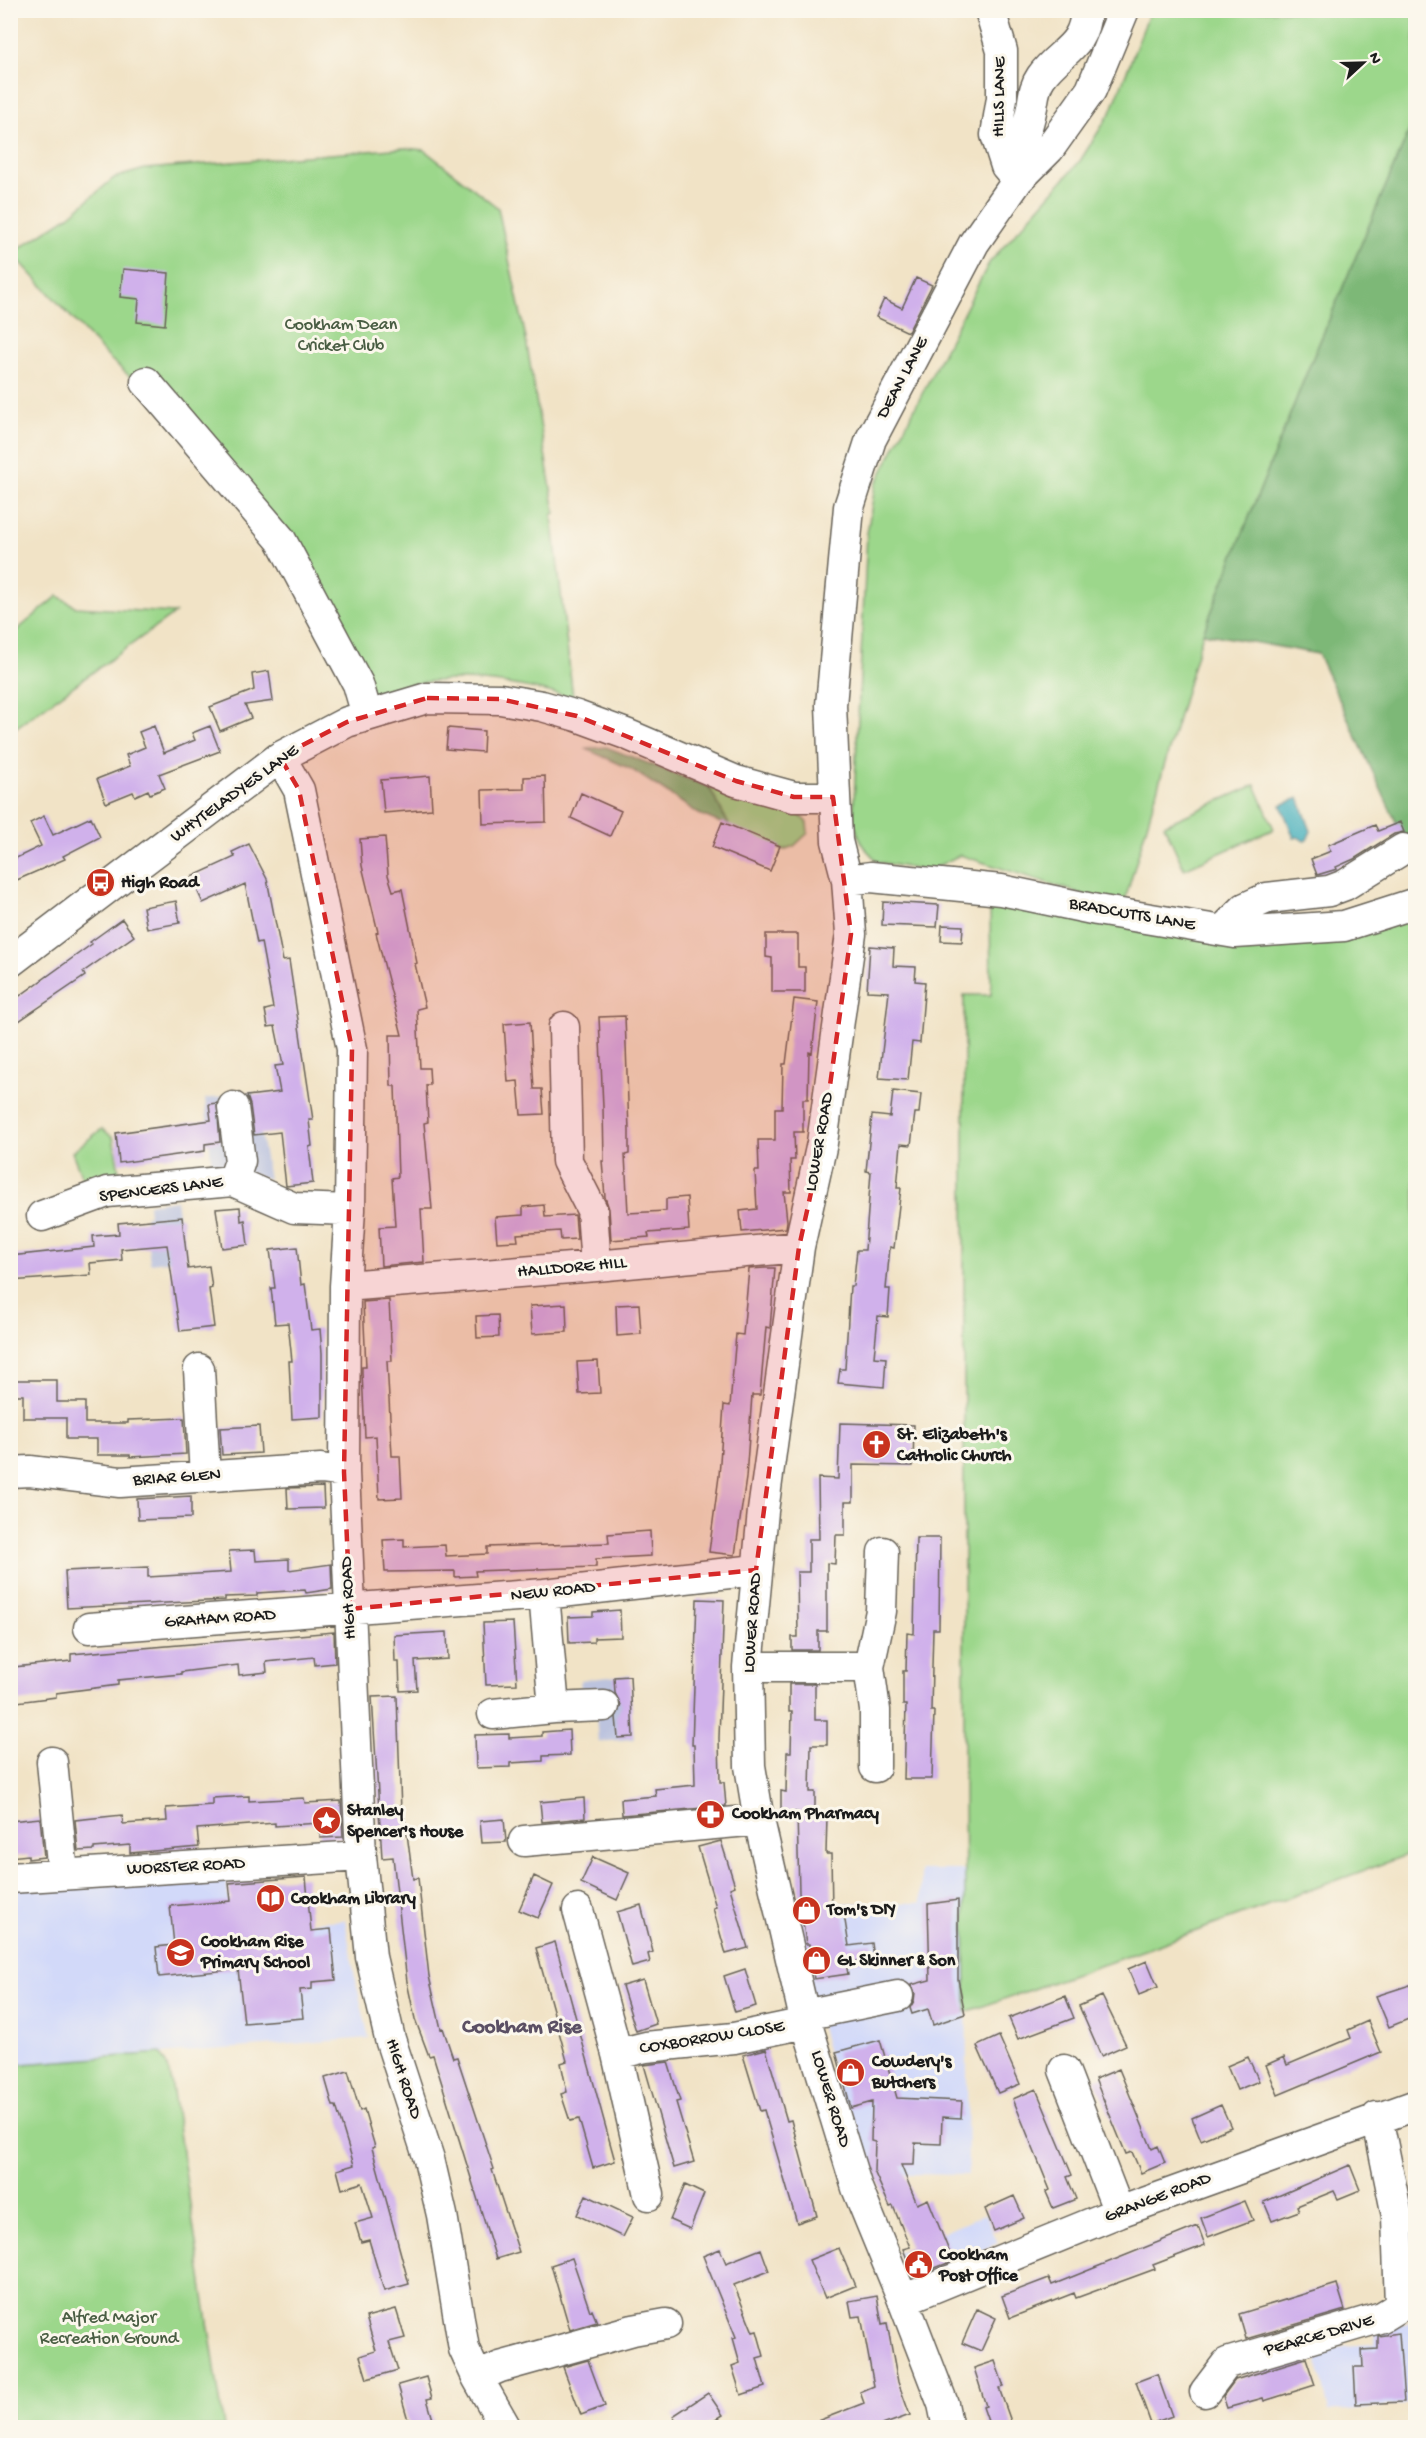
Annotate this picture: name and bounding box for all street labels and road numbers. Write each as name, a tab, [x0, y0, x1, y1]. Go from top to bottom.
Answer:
street label: HILLS LANE	[989, 56, 1011, 137]
street label: DEAN LANE	[872, 333, 934, 423]
street label: WHYTELADYES LANE	[167, 740, 304, 848]
street label: BRADCUTTS LANE	[1066, 893, 1198, 937]
street label: LOWER ROAD	[801, 1091, 839, 1193]
street label: SPENCERS LANE	[98, 1172, 225, 1208]
street label: HALLDORE HILL	[517, 1253, 629, 1283]
street label: BRIAR GLEN	[131, 1464, 222, 1492]
street label: HIGH ROAD	[336, 1556, 362, 1640]
street label: LOWER ROAD	[739, 1572, 767, 1674]
street label: NEW ROAD	[510, 1577, 597, 1607]
street label: GRAHAM ROAD	[164, 1605, 277, 1633]
street label: WORSTER ROAD	[126, 1853, 246, 1881]
street label: COXBORROW CLOSE	[638, 2016, 787, 2060]
street label: HIGH ROAD	[380, 2036, 426, 2122]
street label: LOWER ROAD	[805, 2048, 855, 2150]
street label: GRANGE ROAD	[1102, 2168, 1215, 2228]
street label: PEARCE DRIVE	[1261, 2310, 1377, 2362]

